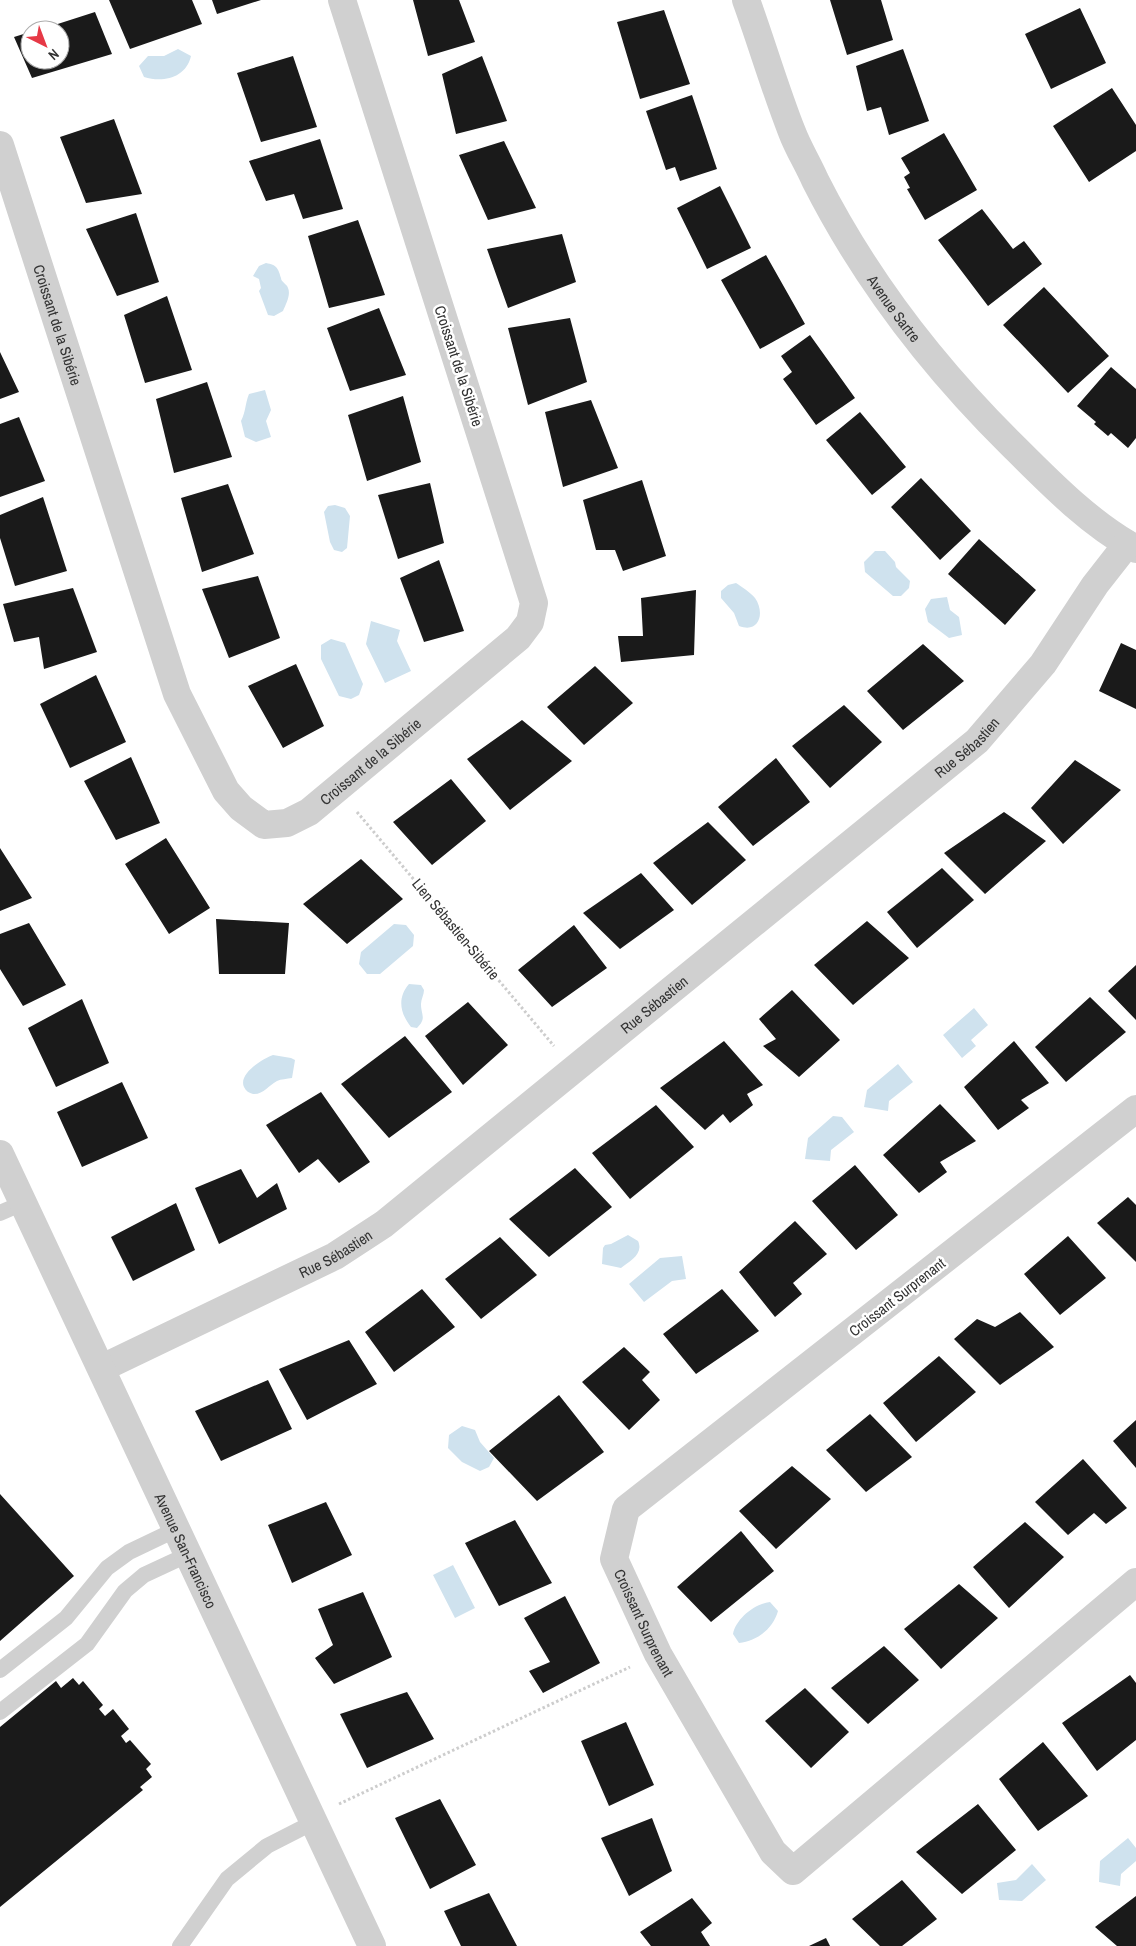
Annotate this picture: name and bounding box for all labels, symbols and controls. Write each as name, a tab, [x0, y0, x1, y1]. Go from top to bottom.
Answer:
north arrow	[20, 20, 70, 70]
text: N	[45, 45, 63, 64]
street label: Croissant de la Sibérie	[29, 262, 87, 388]
street label: Avenue Sartre	[862, 270, 926, 346]
street label: Croissant de la Sibérie	[430, 303, 488, 429]
street label: Rue Sébastien	[930, 712, 1004, 782]
street label: Croissant de la Sibérie	[315, 713, 425, 809]
street label: Lien Sébastien-Sibérie	[407, 874, 505, 984]
street label: Rue Sébastien	[616, 970, 692, 1038]
street label: Rue Sébastien	[295, 1224, 376, 1282]
street label: Croissant Surprenant	[844, 1252, 950, 1341]
street label: Avenue San-Francisco	[150, 1488, 222, 1612]
street label: Croissant Surprenant	[609, 1565, 680, 1681]

